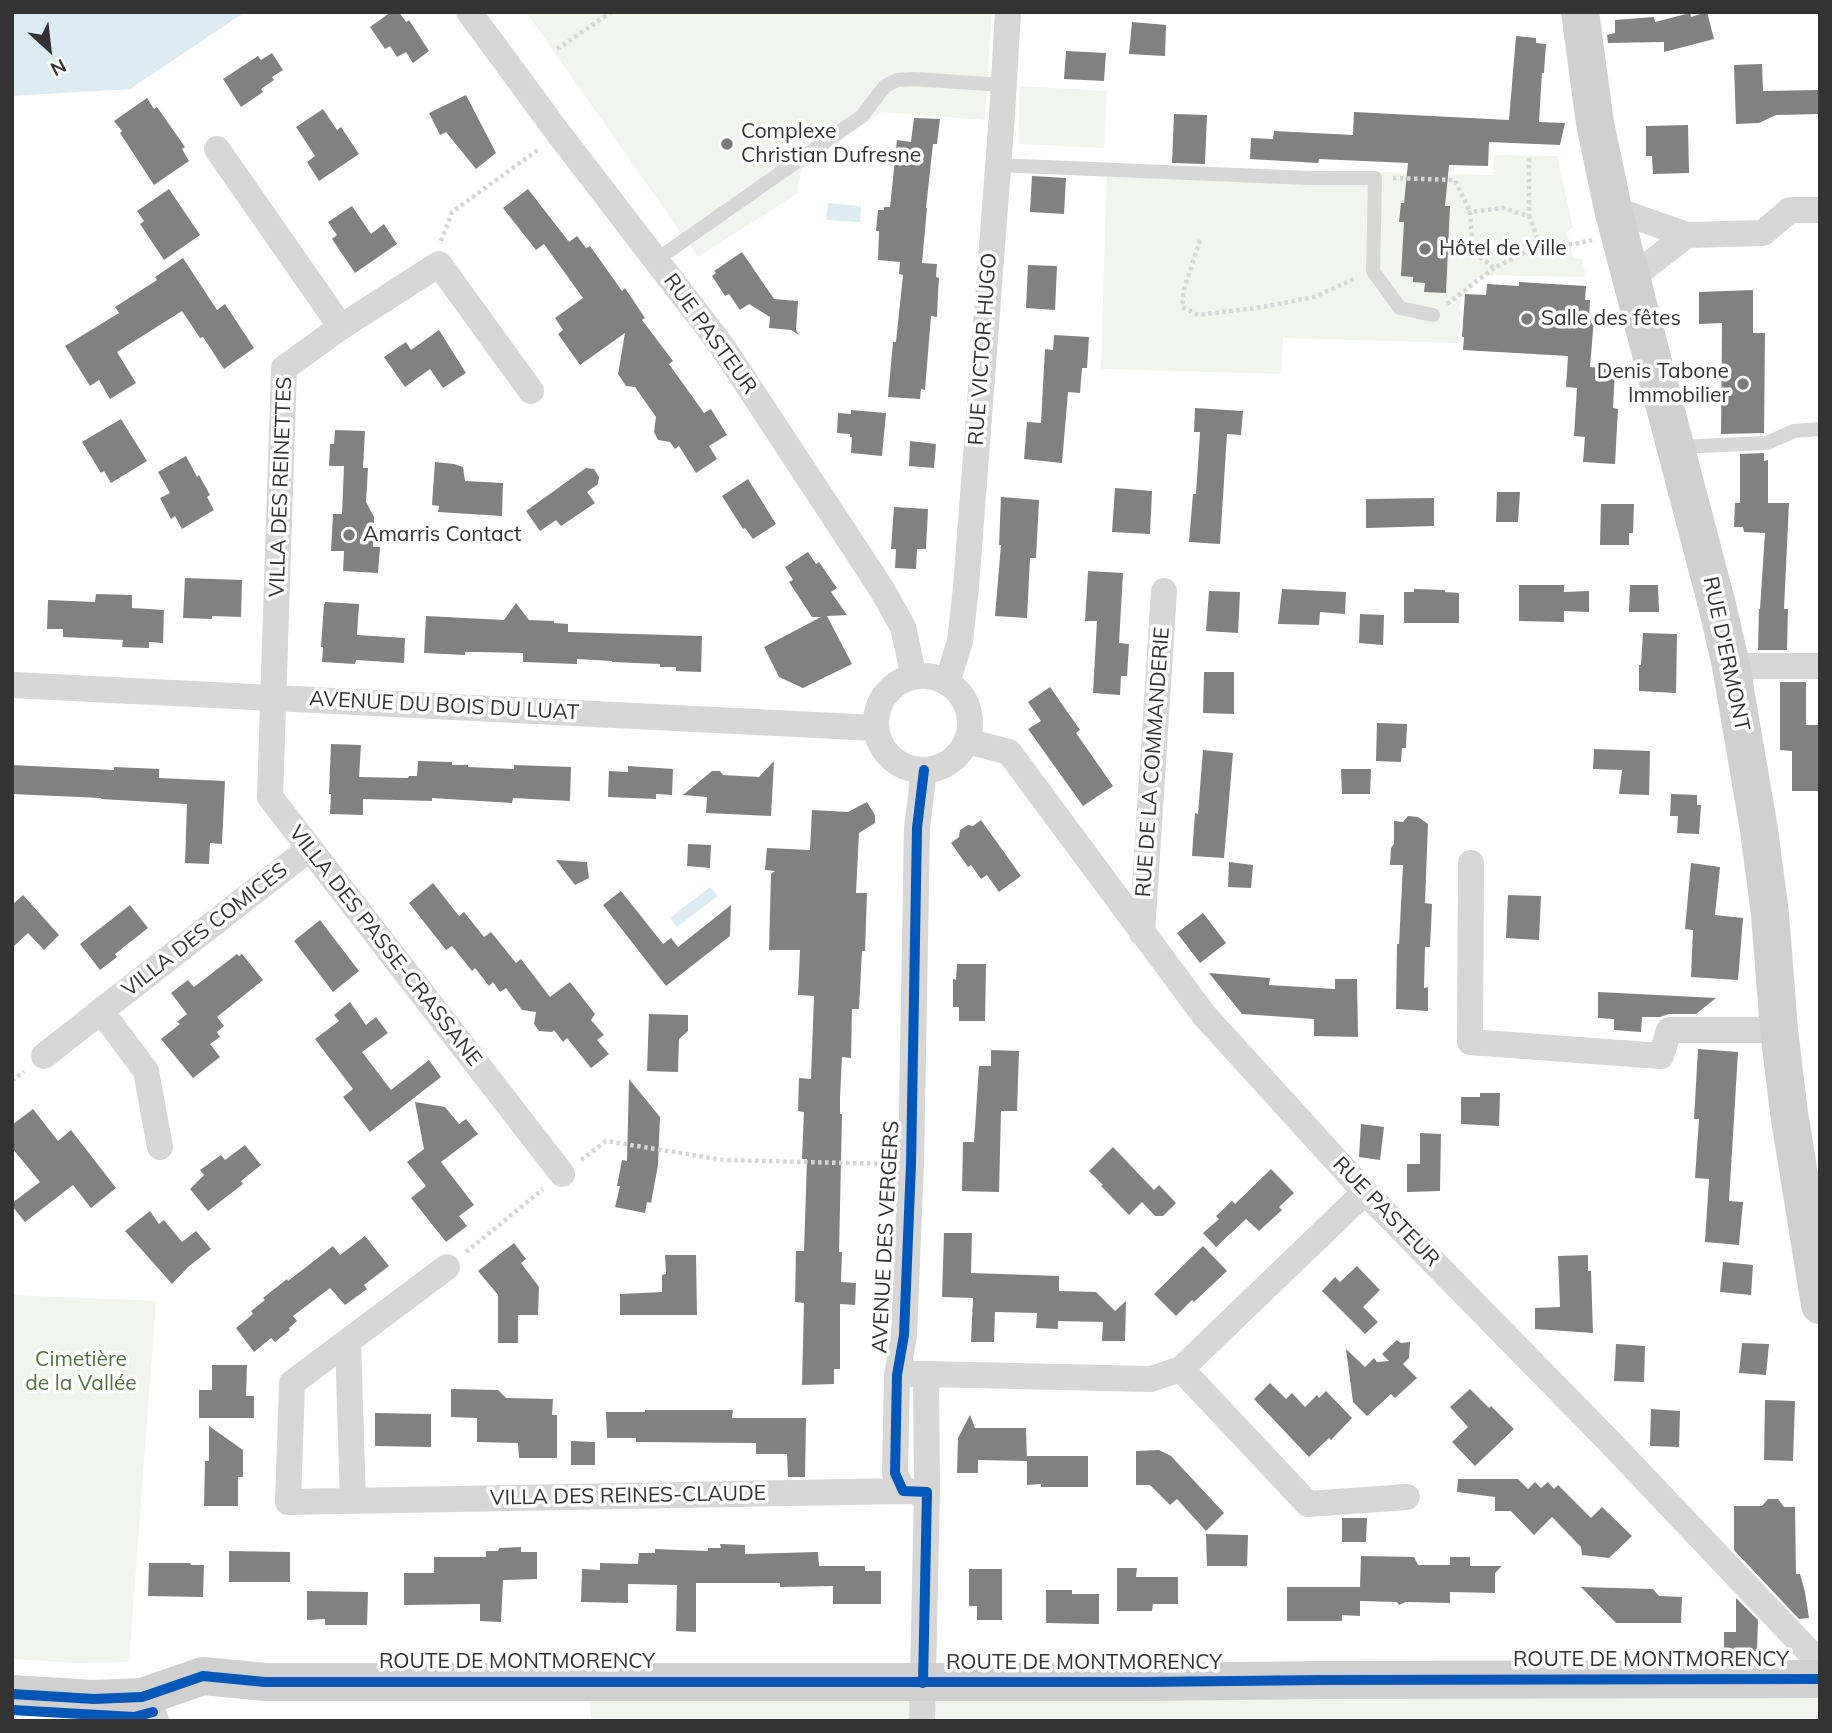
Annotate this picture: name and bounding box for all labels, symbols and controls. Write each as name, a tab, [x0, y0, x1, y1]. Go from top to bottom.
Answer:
north arrow	[14, 14, 84, 84]
text: N	[47, 54, 70, 82]
place label: Complexe Christian Dufresne	[741, 119, 921, 169]
marker: Complexe Christian Dufresne	[719, 136, 735, 152]
place label: Hôtel de Ville	[1439, 236, 1567, 262]
marker: Hôtel de Ville	[1417, 241, 1433, 257]
street label: RUE VICTOR HUGO	[964, 252, 1002, 446]
street label: RUE PASTEUR	[658, 269, 762, 399]
place label: Salle des fêtes	[1541, 306, 1681, 332]
marker: Salle des fêtes	[1519, 311, 1535, 327]
place label: Denis Tabone Immobilier	[1597, 359, 1729, 409]
street label: VILLA DES REINETTES	[265, 376, 297, 598]
marker: Denis Tabone Immobilier	[1735, 376, 1751, 392]
place label: Amarris Contact	[363, 522, 521, 548]
marker: Amarris Contact	[341, 527, 357, 543]
street label: RUE D'ERMONT	[1697, 574, 1755, 734]
street label: RUE DE LA COMMANDERIE	[1131, 626, 1175, 898]
street label: AVENUE DU BOIS DU LUAT	[308, 686, 580, 726]
street label: VILLA DES PASSE-CRASSANE	[283, 821, 487, 1071]
street label: VILLA DES COMICES	[117, 858, 293, 1002]
street label: AVENUE DES VERGERS	[867, 1120, 905, 1354]
street label: RUE PASTEUR	[1327, 1152, 1445, 1272]
park label: Cimetière de la Vallée	[25, 1347, 137, 1397]
street label: VILLA DES REINES-CLAUDE	[490, 1481, 766, 1511]
street label: ROUTE DE MONTMORENCY	[1513, 1647, 1789, 1673]
street label: ROUTE DE MONTMORENCY	[379, 1649, 655, 1675]
street label: ROUTE DE MONTMORENCY	[946, 1650, 1222, 1676]

